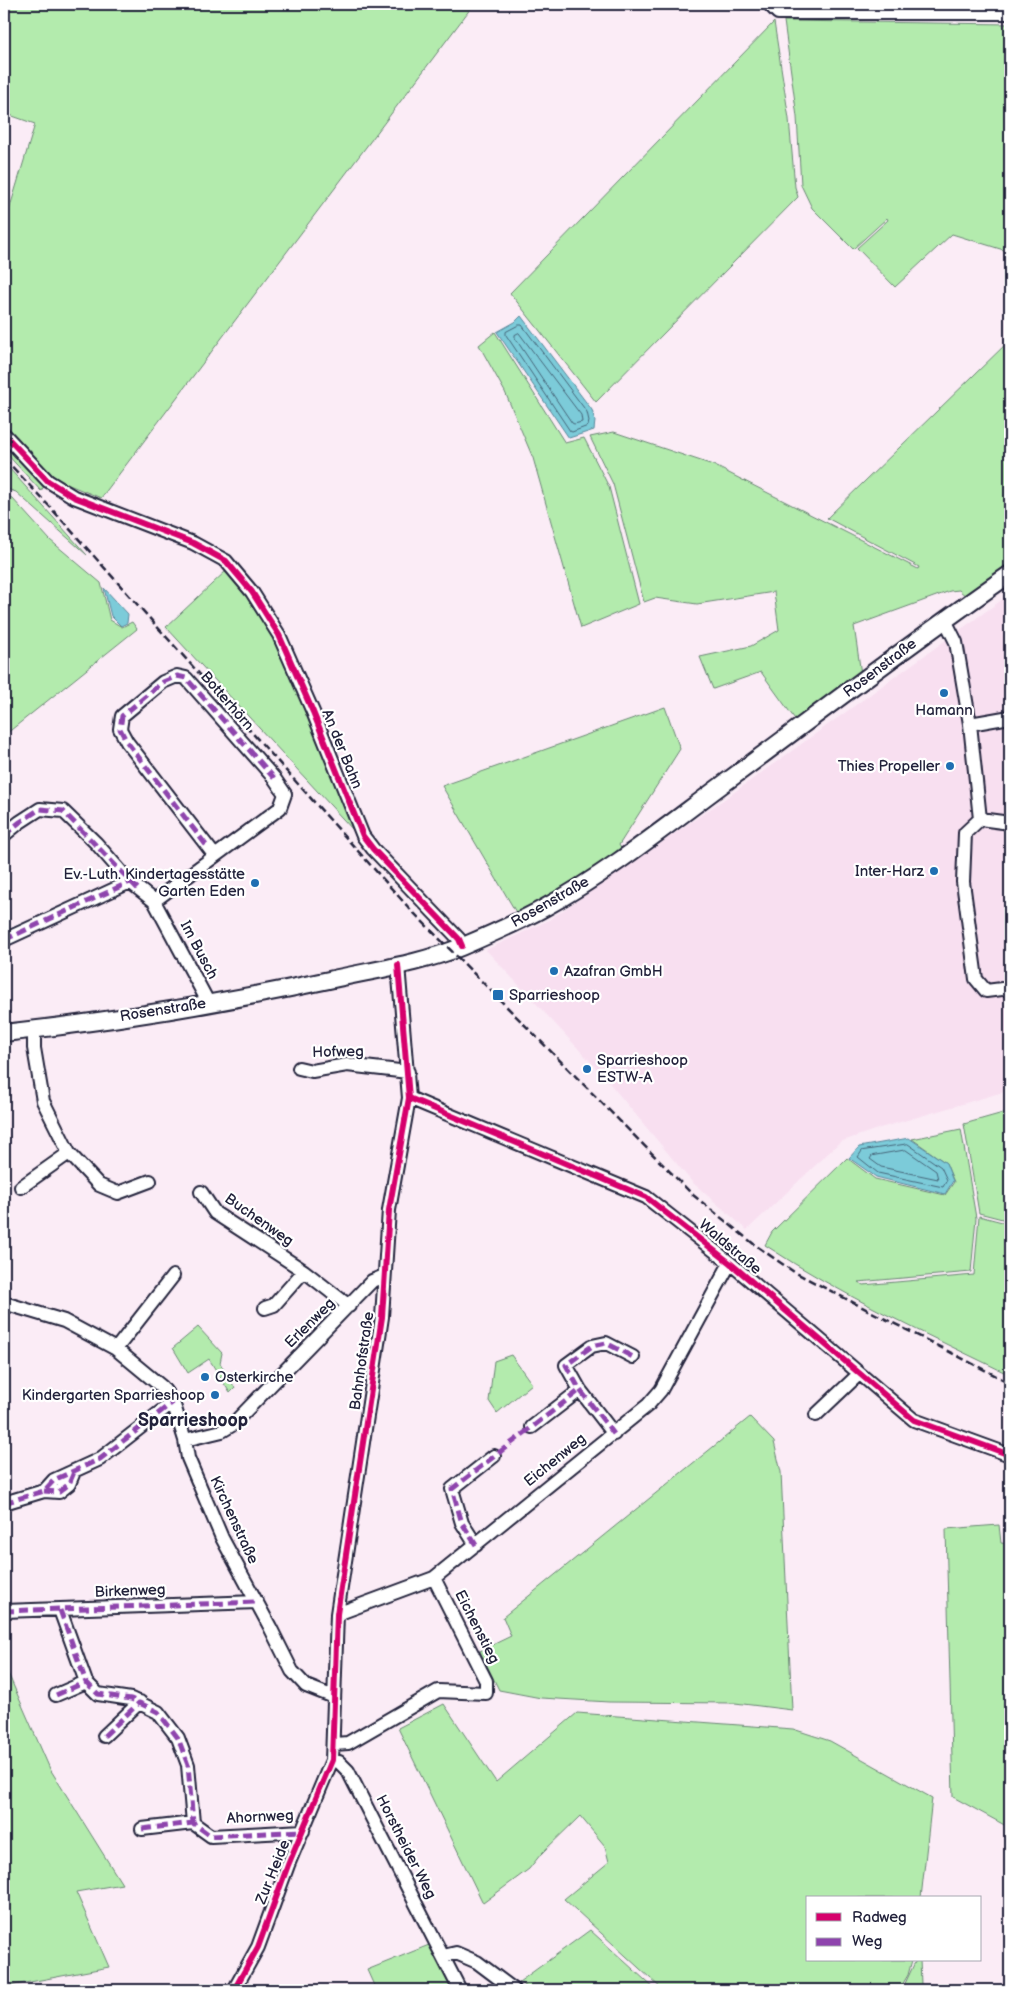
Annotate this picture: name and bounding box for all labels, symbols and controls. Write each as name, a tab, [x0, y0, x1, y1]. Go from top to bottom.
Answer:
street label: Rosenstraße	[840, 634, 920, 702]
street label: Botterhörn	[196, 667, 258, 735]
marker: Hamann	[938, 687, 950, 699]
place label: Hamann	[915, 701, 973, 720]
street label: An der Bahn	[317, 706, 367, 792]
place label: Thies Propeller	[838, 757, 941, 776]
marker: Thies Propeller	[944, 760, 956, 772]
place label: Inter-Harz	[855, 862, 925, 881]
place label: Ev.-Luth. Kindertagesstätte Garten Eden	[64, 865, 245, 901]
marker: Inter-Harz	[928, 865, 940, 877]
street label: Rosenstraße	[508, 872, 592, 932]
marker: Ev.-Luth. Kindertagesstätte Garten Eden	[249, 877, 261, 889]
street label: Im Busch	[176, 918, 222, 982]
place label: Azafran GmbH	[564, 962, 663, 981]
marker: Azafran GmbH	[548, 965, 560, 977]
place label: Sparrieshoop	[509, 986, 600, 1005]
marker: Sparrieshoop	[491, 988, 505, 1002]
street label: Rosenstraße	[119, 994, 207, 1026]
street label: Hofweg	[312, 1042, 364, 1062]
place label: Sparrieshoop ESTW-A	[597, 1051, 688, 1087]
marker: Sparrieshoop ESTW-A	[581, 1063, 593, 1075]
street label: Buchenweg	[221, 1189, 297, 1251]
street label: Waldstraße	[695, 1215, 765, 1279]
street label: Erlenweg	[281, 1294, 339, 1352]
street label: Bahnhofstraße	[346, 1310, 378, 1412]
place label: Osterkirche	[215, 1368, 294, 1387]
marker: Osterkirche	[199, 1371, 211, 1383]
place label: Kindergarten Sparrieshoop	[22, 1386, 205, 1405]
marker: Kindergarten Sparrieshoop	[209, 1389, 221, 1401]
district label: Sparrieshoop	[138, 1410, 248, 1431]
street label: Eichenweg	[520, 1429, 590, 1491]
street label: Kirchenstraße	[205, 1473, 263, 1567]
street label: Birkenweg	[94, 1580, 166, 1602]
street label: Eichenstieg	[450, 1587, 504, 1667]
street label: Horstheider Weg	[372, 1792, 440, 1902]
street label: Ahornweg	[226, 1806, 294, 1828]
street label: Zur Heide	[251, 1837, 294, 1908]
legend	[806, 1896, 982, 1962]
text: Radweg	[852, 1908, 907, 1927]
text: Weg	[852, 1932, 882, 1951]

